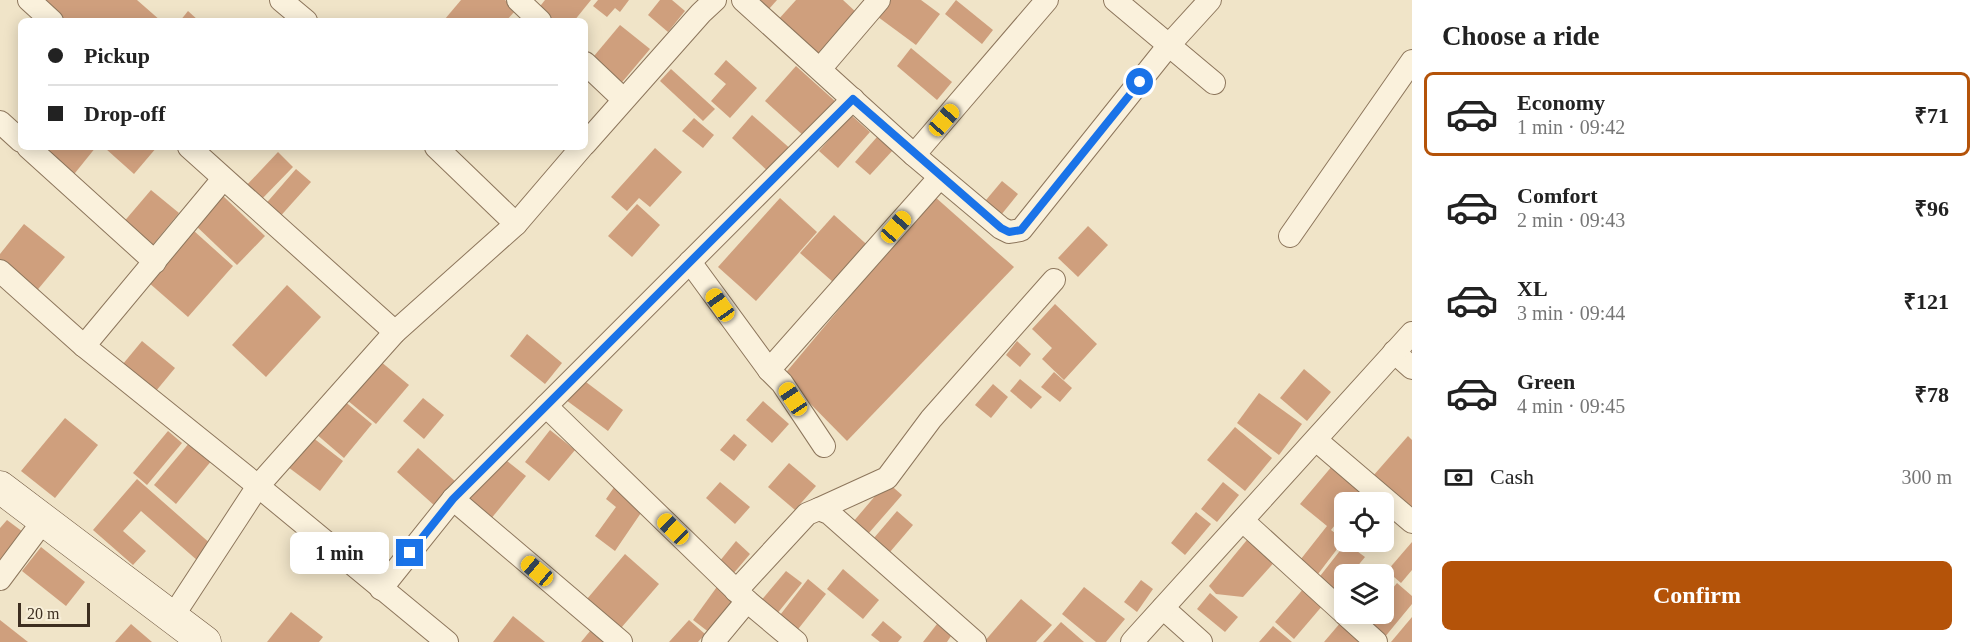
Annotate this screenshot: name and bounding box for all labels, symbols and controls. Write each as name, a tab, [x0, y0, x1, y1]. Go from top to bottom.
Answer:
text: Choose a ride	[1442, 21, 1600, 51]
text: Pickup	[84, 43, 150, 68]
route start	[1126, 68, 1153, 95]
icon: car	[1445, 87, 1499, 141]
text: Economy	[1517, 90, 1605, 115]
text: Drop-off	[84, 101, 165, 126]
car	[925, 101, 963, 139]
text: ₹71	[1914, 103, 1949, 128]
text: 1 min · 09:42	[1517, 116, 1625, 138]
icon: car	[1445, 180, 1499, 234]
text: Comfort	[1517, 183, 1598, 208]
text: ₹96	[1914, 196, 1949, 221]
car	[877, 208, 915, 246]
text: 2 min · 09:43	[1517, 209, 1625, 231]
icon: car	[1445, 273, 1499, 327]
text: XL	[1517, 276, 1548, 301]
car	[702, 285, 738, 325]
text: ₹121	[1903, 289, 1949, 314]
text: 3 min · 09:44	[1517, 302, 1625, 324]
icon: car	[1445, 366, 1499, 420]
text: Green	[1517, 369, 1575, 394]
car	[775, 379, 811, 419]
text: ₹78	[1914, 382, 1949, 407]
text: 4 min · 09:45	[1517, 395, 1625, 417]
icon: cash	[1442, 461, 1475, 494]
text: Cash	[1490, 464, 1534, 489]
text: 300 m	[1901, 466, 1952, 488]
map controls	[1334, 492, 1394, 624]
button: locate	[1334, 492, 1394, 552]
car	[654, 510, 692, 548]
callout: 1 min	[290, 532, 389, 574]
route end	[396, 539, 423, 566]
text: 1 min	[315, 542, 364, 564]
car	[517, 553, 557, 589]
button: Confirm	[1442, 561, 1952, 630]
button: layers	[1334, 564, 1394, 624]
scale bar	[18, 600, 90, 628]
text: 20 m	[27, 605, 59, 622]

